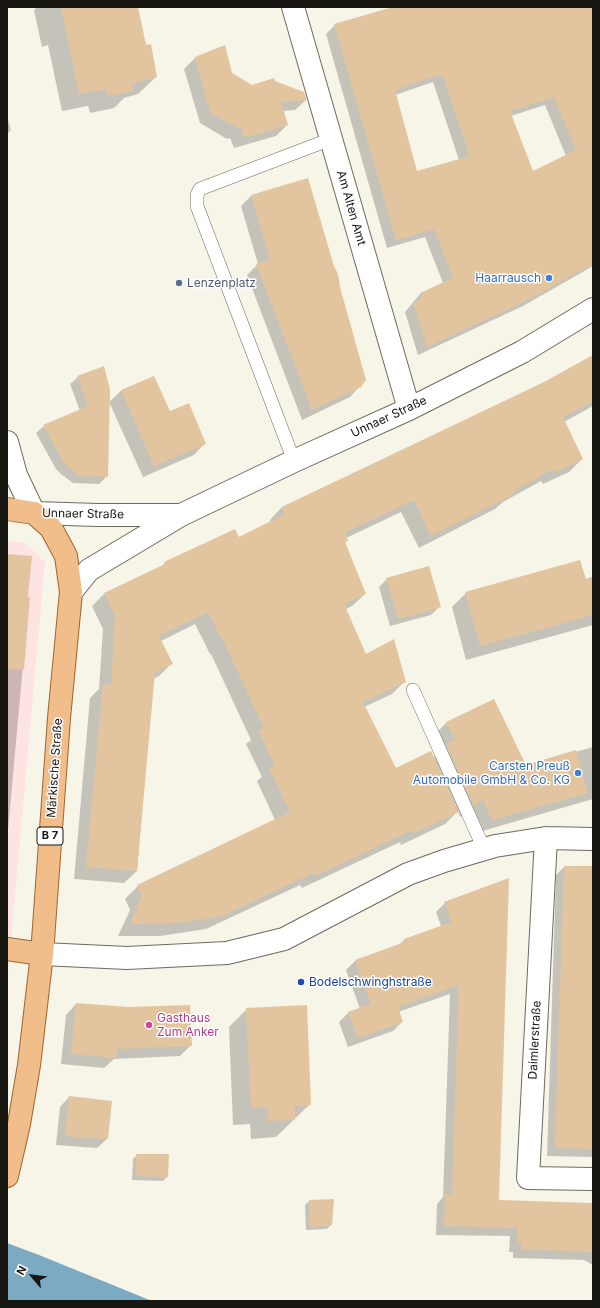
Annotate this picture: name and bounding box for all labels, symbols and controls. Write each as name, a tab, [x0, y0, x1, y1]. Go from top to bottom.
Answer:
street label: Am Alten Amt	[333, 169, 369, 247]
place label: Haarrausch	[475, 271, 541, 285]
marker: Haarrausch	[544, 273, 554, 283]
place label: Lenzenplatz	[187, 276, 256, 290]
marker: Lenzenplatz	[174, 278, 184, 288]
street label: Unnaer Straße	[349, 393, 429, 441]
street label: Unnaer Straße	[42, 506, 124, 522]
street label: Märkische Straße	[44, 718, 66, 818]
place label: Carsten Preuß Automobile GmbH & Co. KG	[413, 759, 570, 787]
marker: Carsten Preuß Automobile GmbH & Co. KG	[573, 768, 583, 778]
road number: B 7	[37, 827, 63, 845]
place label: Bodelschwinghstraße	[309, 975, 432, 989]
marker: Bodelschwinghstraße	[296, 977, 306, 987]
street label: Daimlerstraße	[526, 1000, 544, 1080]
place label: Gasthaus Zum Anker	[157, 1011, 219, 1039]
marker: Gasthaus Zum Anker	[144, 1020, 154, 1030]
north arrow	[12, 1256, 52, 1296]
text: N	[13, 1263, 30, 1277]

